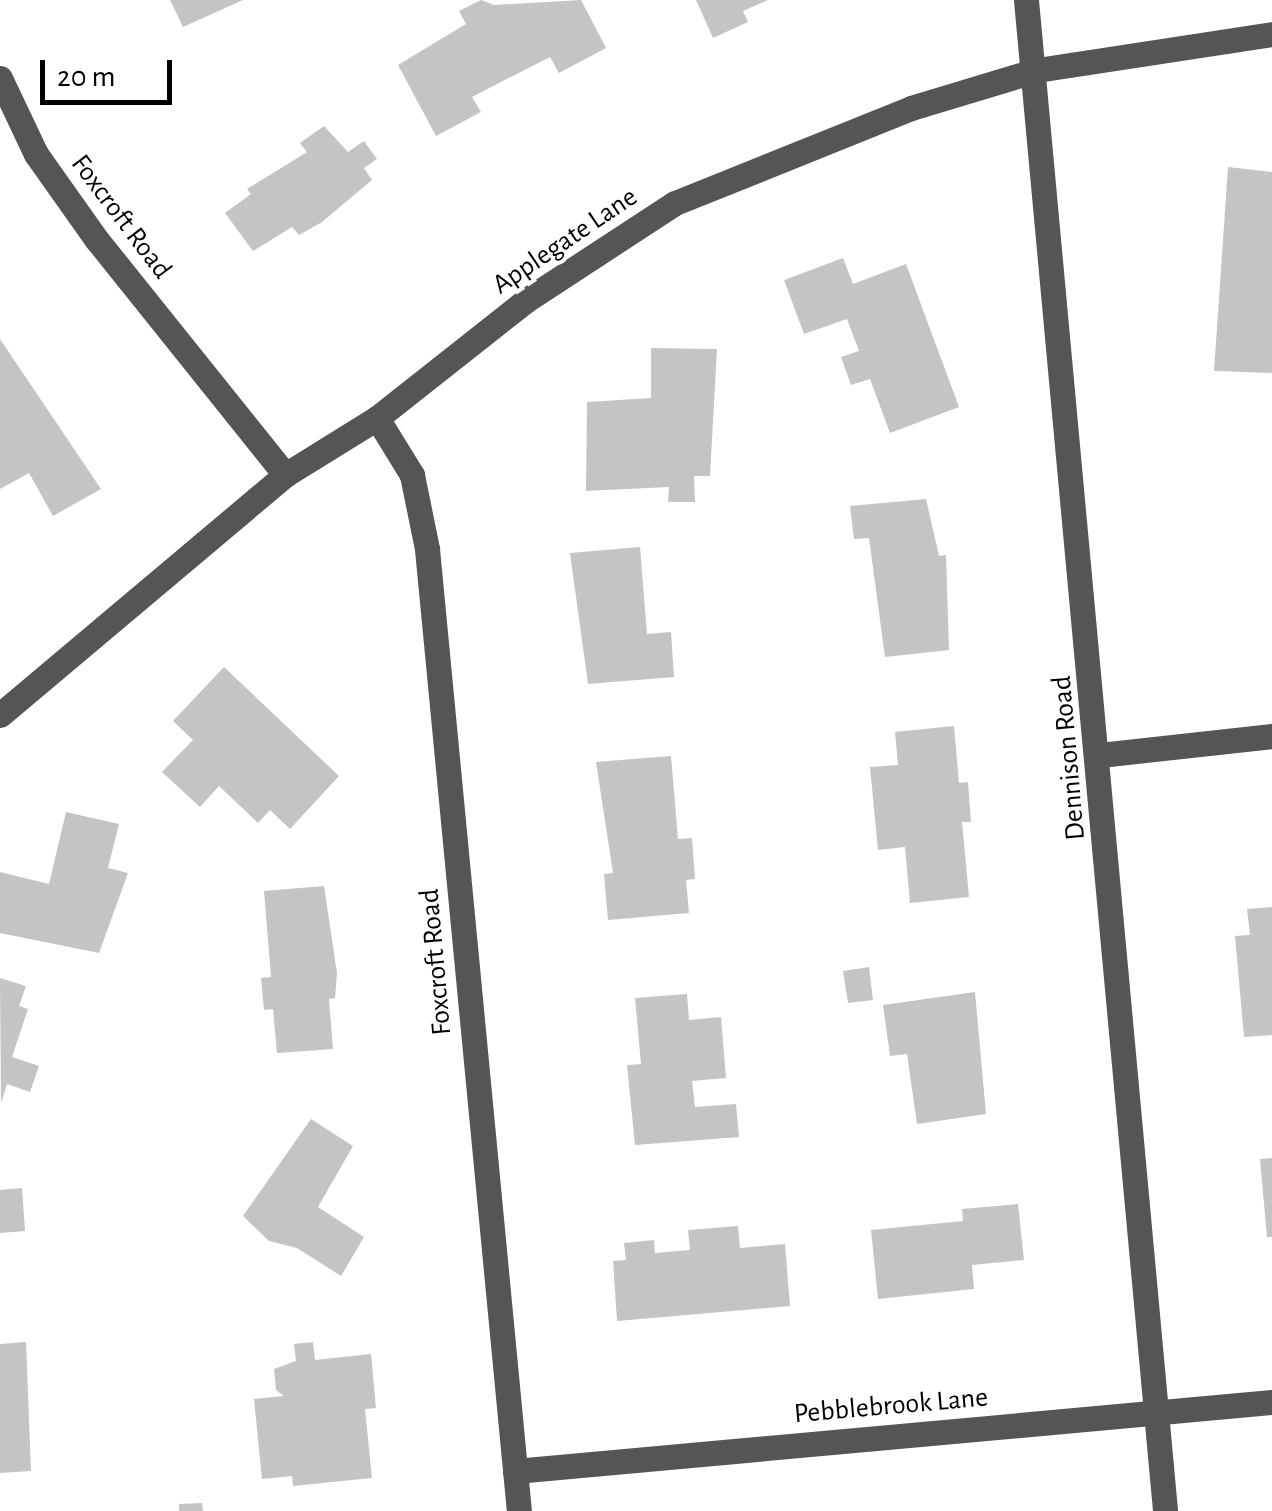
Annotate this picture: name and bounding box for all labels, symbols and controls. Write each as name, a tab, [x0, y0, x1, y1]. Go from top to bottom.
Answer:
scale bar	[45, 40, 178, 102]
text: 20 m	[57, 62, 115, 92]
street label: Foxcroft Road	[63, 148, 179, 286]
street label: Applegate Lane	[486, 180, 644, 302]
street label: Dennison Road	[1045, 674, 1093, 842]
street label: Foxcroft Road	[413, 887, 459, 1037]
street label: Pebblebrook Lane	[793, 1381, 989, 1431]

